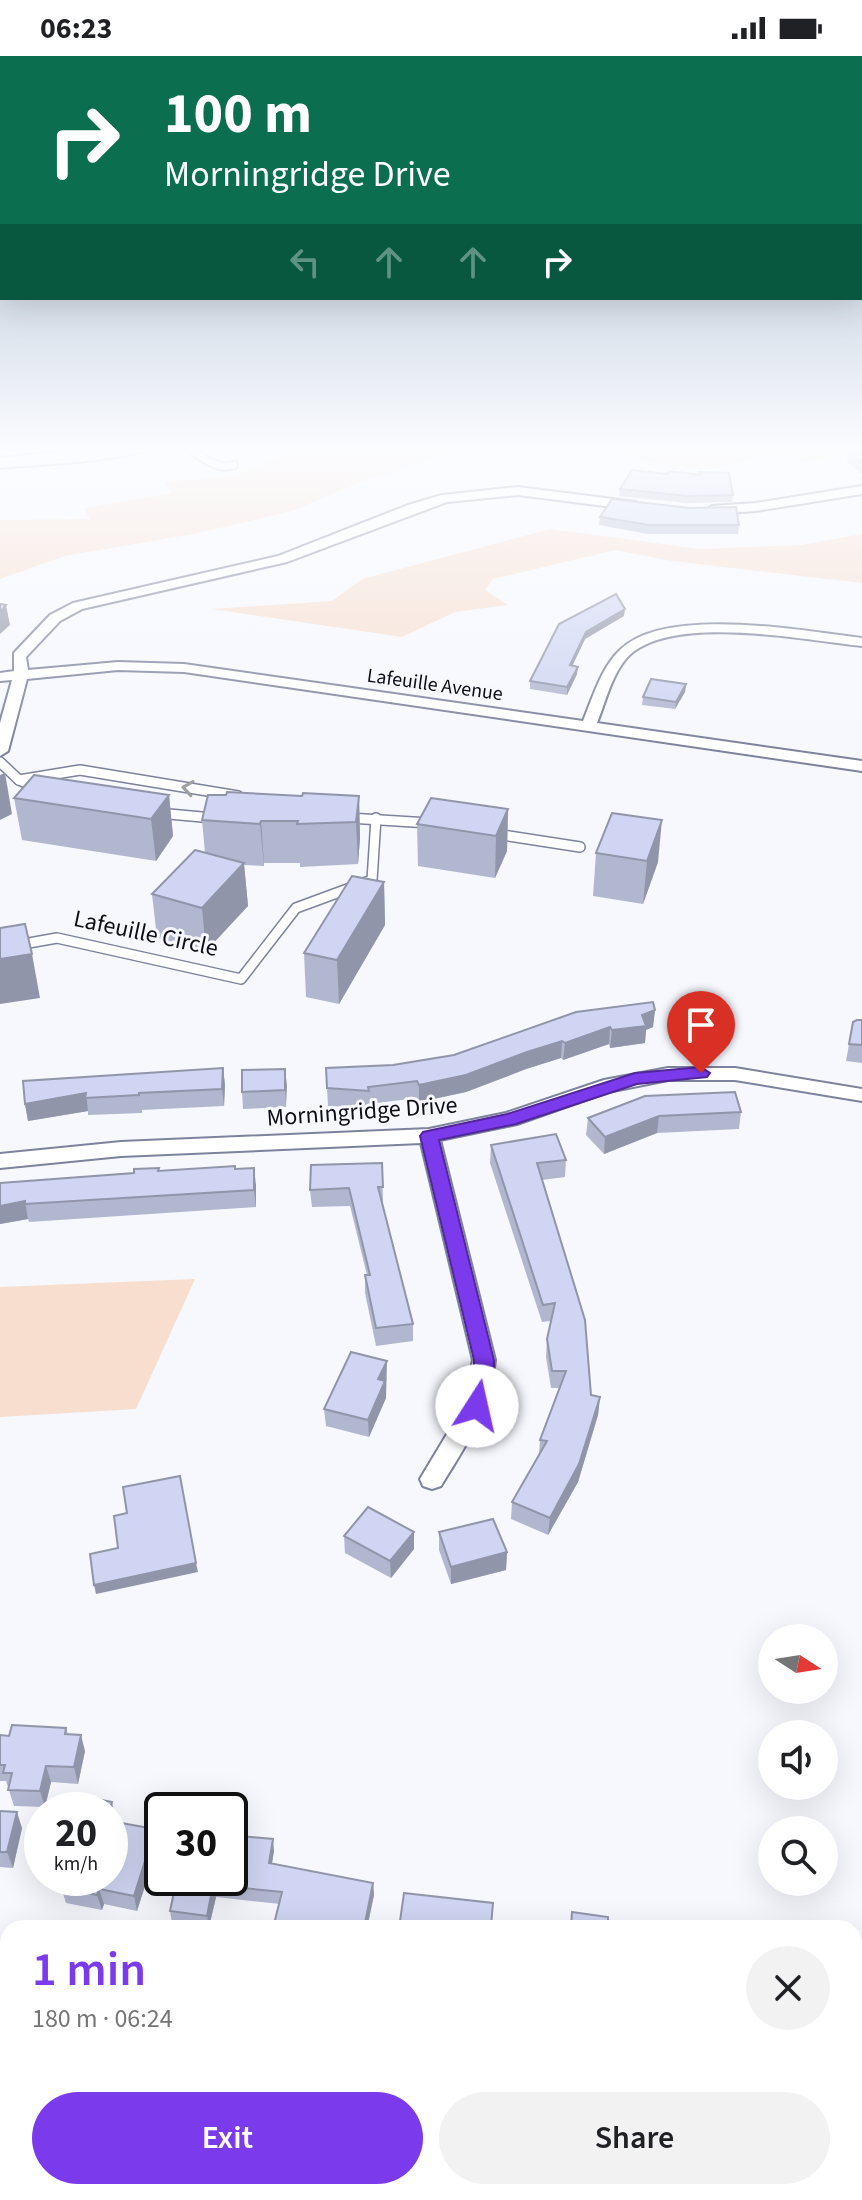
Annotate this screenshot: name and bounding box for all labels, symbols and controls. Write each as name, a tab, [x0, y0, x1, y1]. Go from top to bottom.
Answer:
text: 06:23	[40, 7, 112, 50]
text: 100 m	[164, 75, 312, 154]
icon: right	[32, 88, 136, 192]
text: Morningridge Drive	[164, 149, 451, 200]
icon: left	[283, 240, 327, 284]
icon: ahead	[367, 240, 411, 284]
icon: ahead	[451, 240, 495, 284]
icon: right	[535, 240, 579, 284]
street label: Lafeuille Avenue	[365, 662, 505, 708]
one-way arrow	[181, 780, 195, 797]
street label: Lafeuille Circle	[70, 901, 221, 966]
pin	[667, 991, 735, 1073]
icon: arrive	[679, 1003, 723, 1047]
street label: Morningridge Drive	[266, 1087, 459, 1136]
position arrow	[435, 1364, 519, 1448]
north arrow	[758, 1624, 838, 1704]
map controls	[758, 1624, 838, 1896]
button: sound	[758, 1720, 838, 1800]
speed limit sign: 30	[144, 1792, 248, 1896]
text: 20	[55, 1805, 97, 1862]
button: search	[758, 1816, 838, 1896]
text: km/h	[54, 1850, 98, 1878]
text: 1 min	[32, 1936, 146, 2004]
button: close	[746, 1946, 830, 2030]
text: 180 m · 06:24	[32, 2000, 173, 2037]
button: Exit	[32, 2092, 423, 2184]
button: Share	[439, 2092, 830, 2184]

